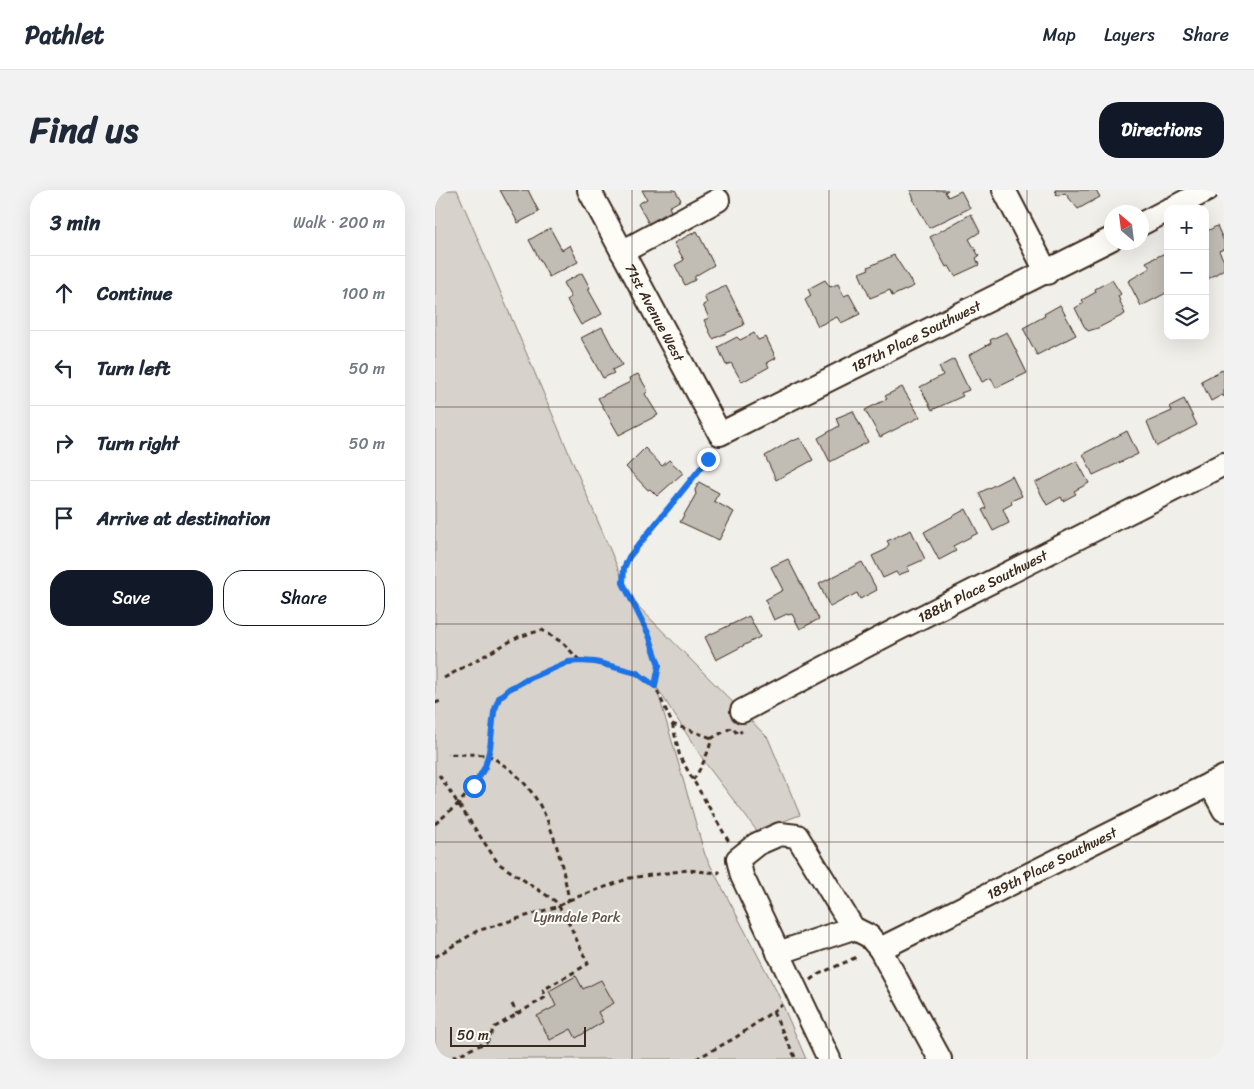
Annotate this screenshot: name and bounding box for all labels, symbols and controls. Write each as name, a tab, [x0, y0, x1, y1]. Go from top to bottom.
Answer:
text: Pathlet	[25, 14, 104, 56]
text: Map	[1043, 19, 1076, 51]
text: Layers	[1104, 19, 1155, 51]
text: Share	[1183, 19, 1229, 51]
text: Find us	[30, 99, 138, 161]
button: Directions	[1099, 102, 1224, 158]
text: 3 min	[50, 204, 100, 242]
north arrow	[1104, 205, 1149, 250]
map controls	[1164, 205, 1209, 340]
button: +	[1164, 205, 1209, 250]
text: Walk · 200 m	[293, 208, 385, 237]
button: −	[1164, 250, 1209, 295]
street label: 71st Avenue West	[618, 259, 692, 367]
text: Continue	[97, 277, 173, 310]
icon: ahead	[50, 279, 78, 307]
text: 100 m	[341, 279, 385, 308]
street label: 187th Place Southwest	[847, 293, 987, 379]
button: layers	[1164, 295, 1209, 340]
text: Turn left	[97, 352, 170, 385]
icon: left	[50, 354, 78, 382]
text: 50 m	[349, 354, 385, 383]
text: Turn right	[97, 427, 179, 460]
icon: right	[50, 429, 78, 457]
text: 50 m	[349, 429, 385, 458]
route end	[697, 448, 720, 471]
text: Arrive at destination	[97, 502, 270, 535]
icon: arrive	[50, 504, 78, 532]
street label: 188th Place Southwest	[913, 542, 1053, 630]
button: Save	[50, 570, 213, 626]
button: Share	[223, 570, 385, 626]
route start	[463, 775, 486, 798]
street label: 189th Place Southwest	[982, 819, 1123, 906]
park label: Lynndale Park	[534, 905, 621, 930]
text: 50 m	[457, 1023, 489, 1048]
scale bar	[450, 1024, 586, 1047]

